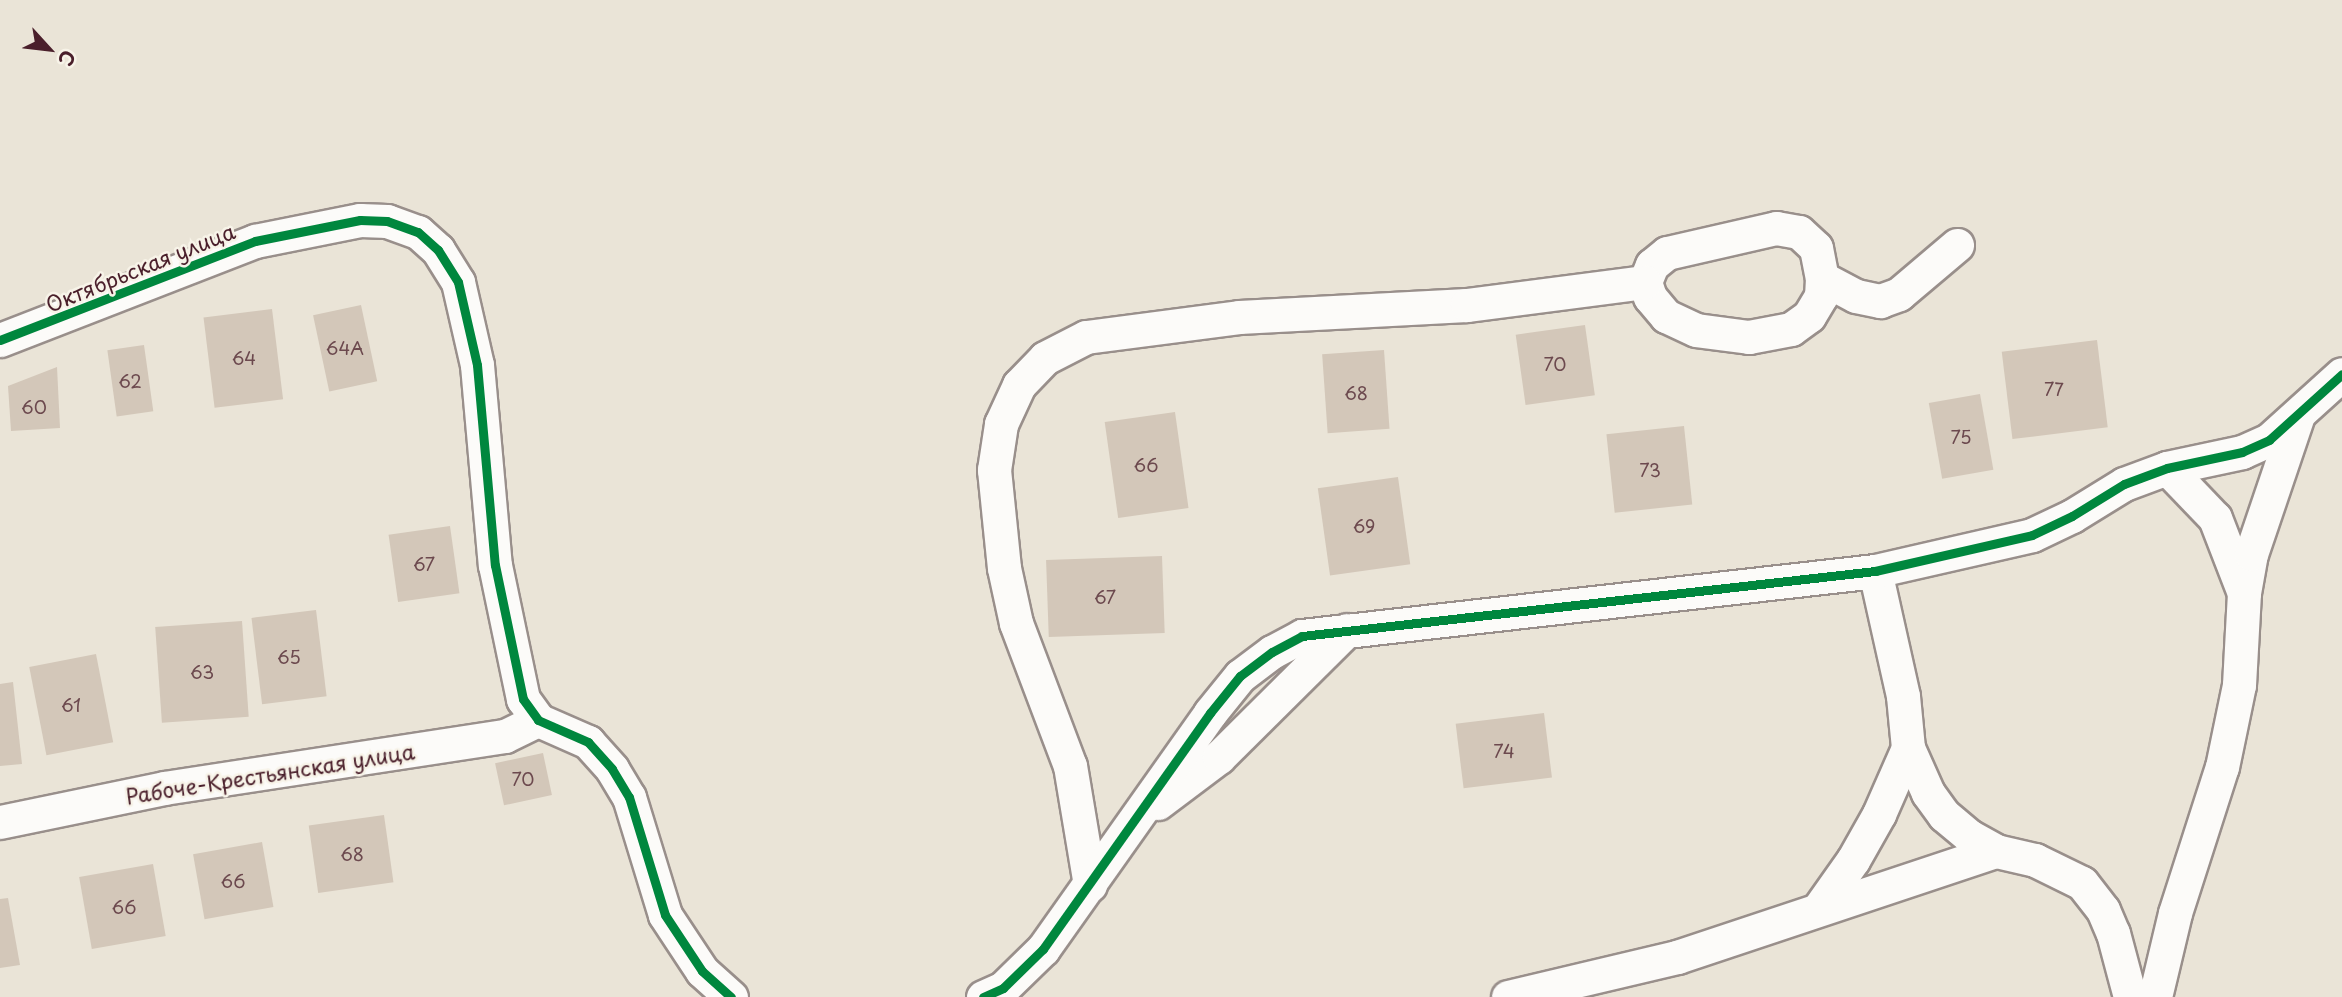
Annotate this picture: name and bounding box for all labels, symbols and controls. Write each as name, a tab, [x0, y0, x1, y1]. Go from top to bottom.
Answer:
north arrow	[14, 14, 84, 84]
text: С	[52, 46, 83, 71]
street label: Октябрьская улица	[41, 217, 239, 317]
house number: 64А	[326, 337, 364, 359]
house number: 64	[232, 347, 256, 369]
house number: 70	[1544, 353, 1566, 375]
house number: 62	[118, 370, 142, 392]
house number: 77	[2044, 378, 2064, 400]
house number: 68	[1344, 382, 1368, 404]
house number: 60	[21, 396, 47, 418]
house number: 75	[1951, 426, 1971, 448]
house number: 66	[1134, 454, 1158, 476]
house number: 73	[1639, 459, 1661, 481]
house number: 69	[1353, 515, 1375, 537]
house number: 67	[413, 553, 435, 575]
house number: 67	[1094, 586, 1116, 608]
house number: 65	[277, 646, 301, 668]
house number: 63	[190, 661, 214, 683]
house number: 61	[61, 694, 81, 716]
street label: Рабоче-Крестьянская улица	[123, 738, 417, 808]
house number: 74	[1493, 740, 1515, 762]
house number: 70	[512, 768, 534, 790]
house number: 68	[340, 843, 364, 865]
house number: 66	[221, 870, 245, 892]
house number: 66	[112, 896, 136, 918]

